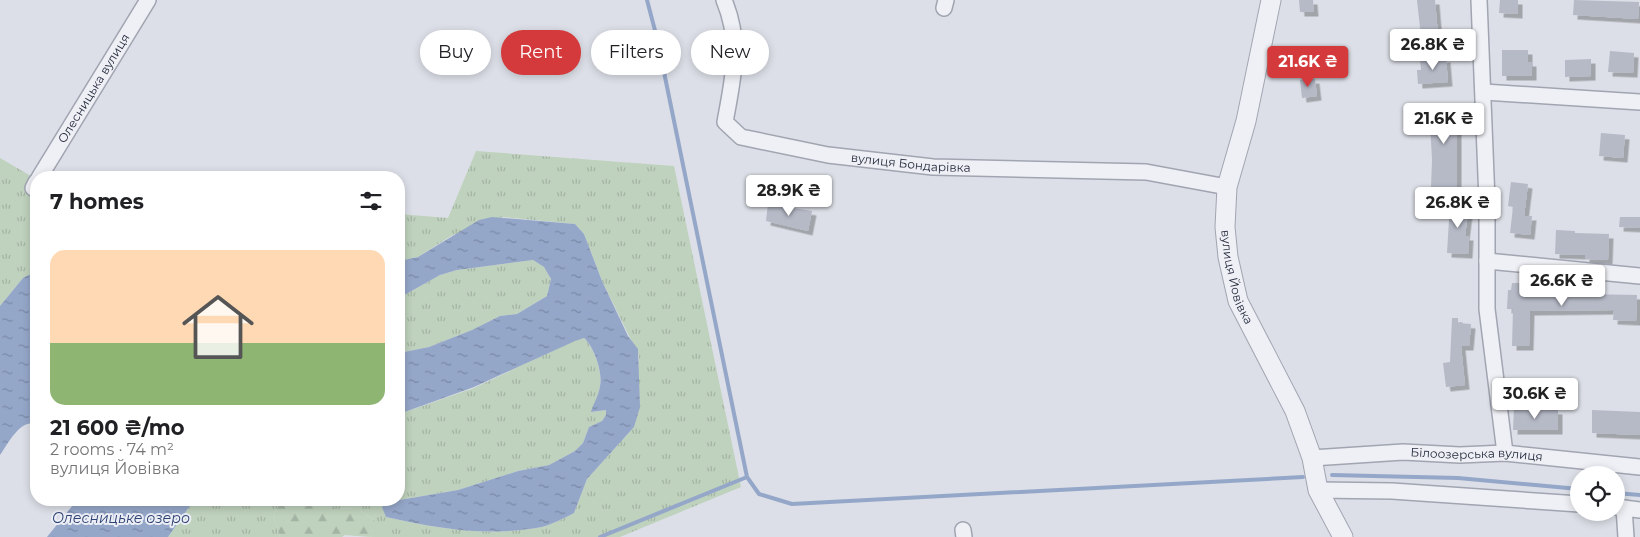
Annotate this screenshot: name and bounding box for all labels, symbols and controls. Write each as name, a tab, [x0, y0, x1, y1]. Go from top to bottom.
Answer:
pin: 26.8K ₴	[1387, 28, 1479, 71]
chip: Buy	[420, 30, 491, 75]
chip: Rent	[501, 30, 581, 75]
chip: Filters	[591, 30, 681, 75]
chip: New	[691, 30, 769, 75]
street label: Олесницька вулиця	[54, 31, 133, 146]
text: 26.8K ₴	[1401, 35, 1465, 54]
pin: 21.6K ₴	[1262, 46, 1354, 88]
text: 21.6K ₴	[1278, 52, 1338, 71]
pin: 21.6K ₴	[1398, 102, 1490, 145]
text: 21.6K ₴	[1414, 109, 1474, 128]
street label: вулиця Бондарівка	[850, 150, 971, 175]
pin: 28.9K ₴	[743, 174, 835, 217]
text: 28.9K ₴	[757, 181, 821, 200]
pin: 26.8K ₴	[1412, 186, 1504, 229]
icon: filters	[357, 187, 385, 215]
text: 7 homes	[50, 189, 144, 214]
text: 26.8K ₴	[1426, 193, 1490, 212]
street label: вулиця Йовівка	[1218, 229, 1257, 327]
pin: 26.6K ₴	[1516, 264, 1608, 307]
text: 26.6K ₴	[1530, 271, 1594, 290]
icon: home	[173, 282, 263, 372]
pin: 30.6K ₴	[1489, 378, 1581, 420]
text: 30.6K ₴	[1503, 384, 1567, 403]
text: 21 600 ₴/mo	[50, 415, 185, 440]
text: 2 rooms · 74 m²	[50, 440, 174, 459]
street label: Білоозерська вулиця	[1410, 444, 1544, 464]
text: вулиця Йовівка	[50, 459, 180, 478]
map controls	[1570, 466, 1625, 521]
button: locate	[1570, 466, 1625, 521]
water label: Олесницьке озеро	[52, 509, 190, 527]

